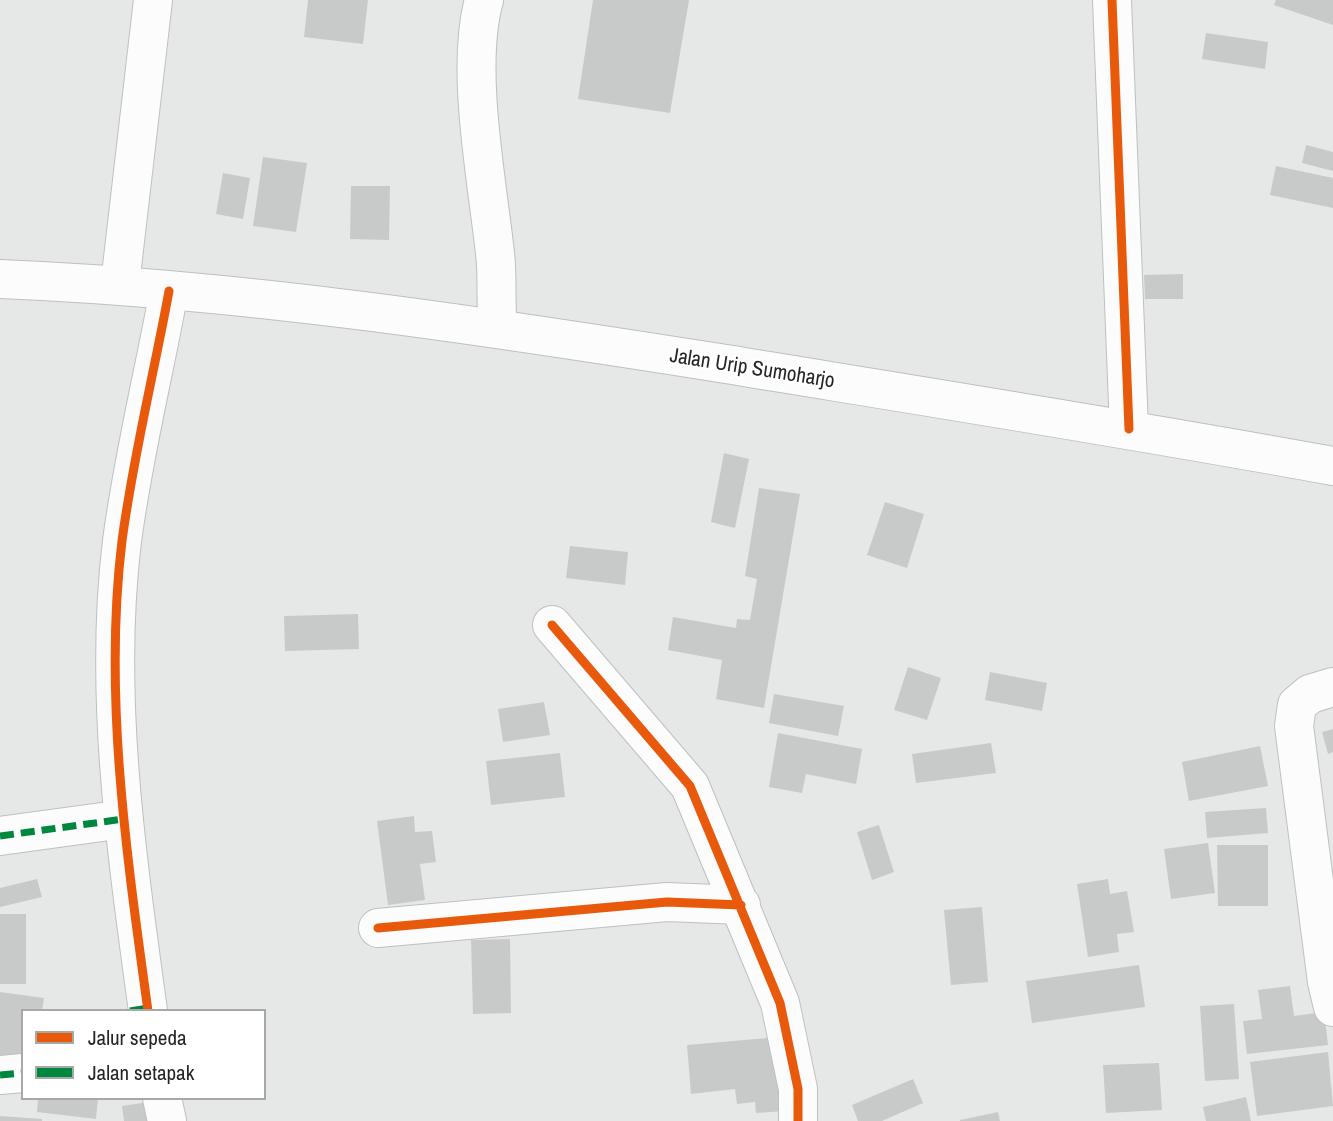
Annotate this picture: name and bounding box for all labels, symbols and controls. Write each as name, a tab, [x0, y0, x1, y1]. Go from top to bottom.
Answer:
street label: Jalan Urip Sumoharjo	[668, 344, 836, 394]
legend	[21, 1009, 266, 1100]
text: Jalur sepeda	[88, 1023, 187, 1052]
text: Jalan setapak	[88, 1058, 194, 1087]

